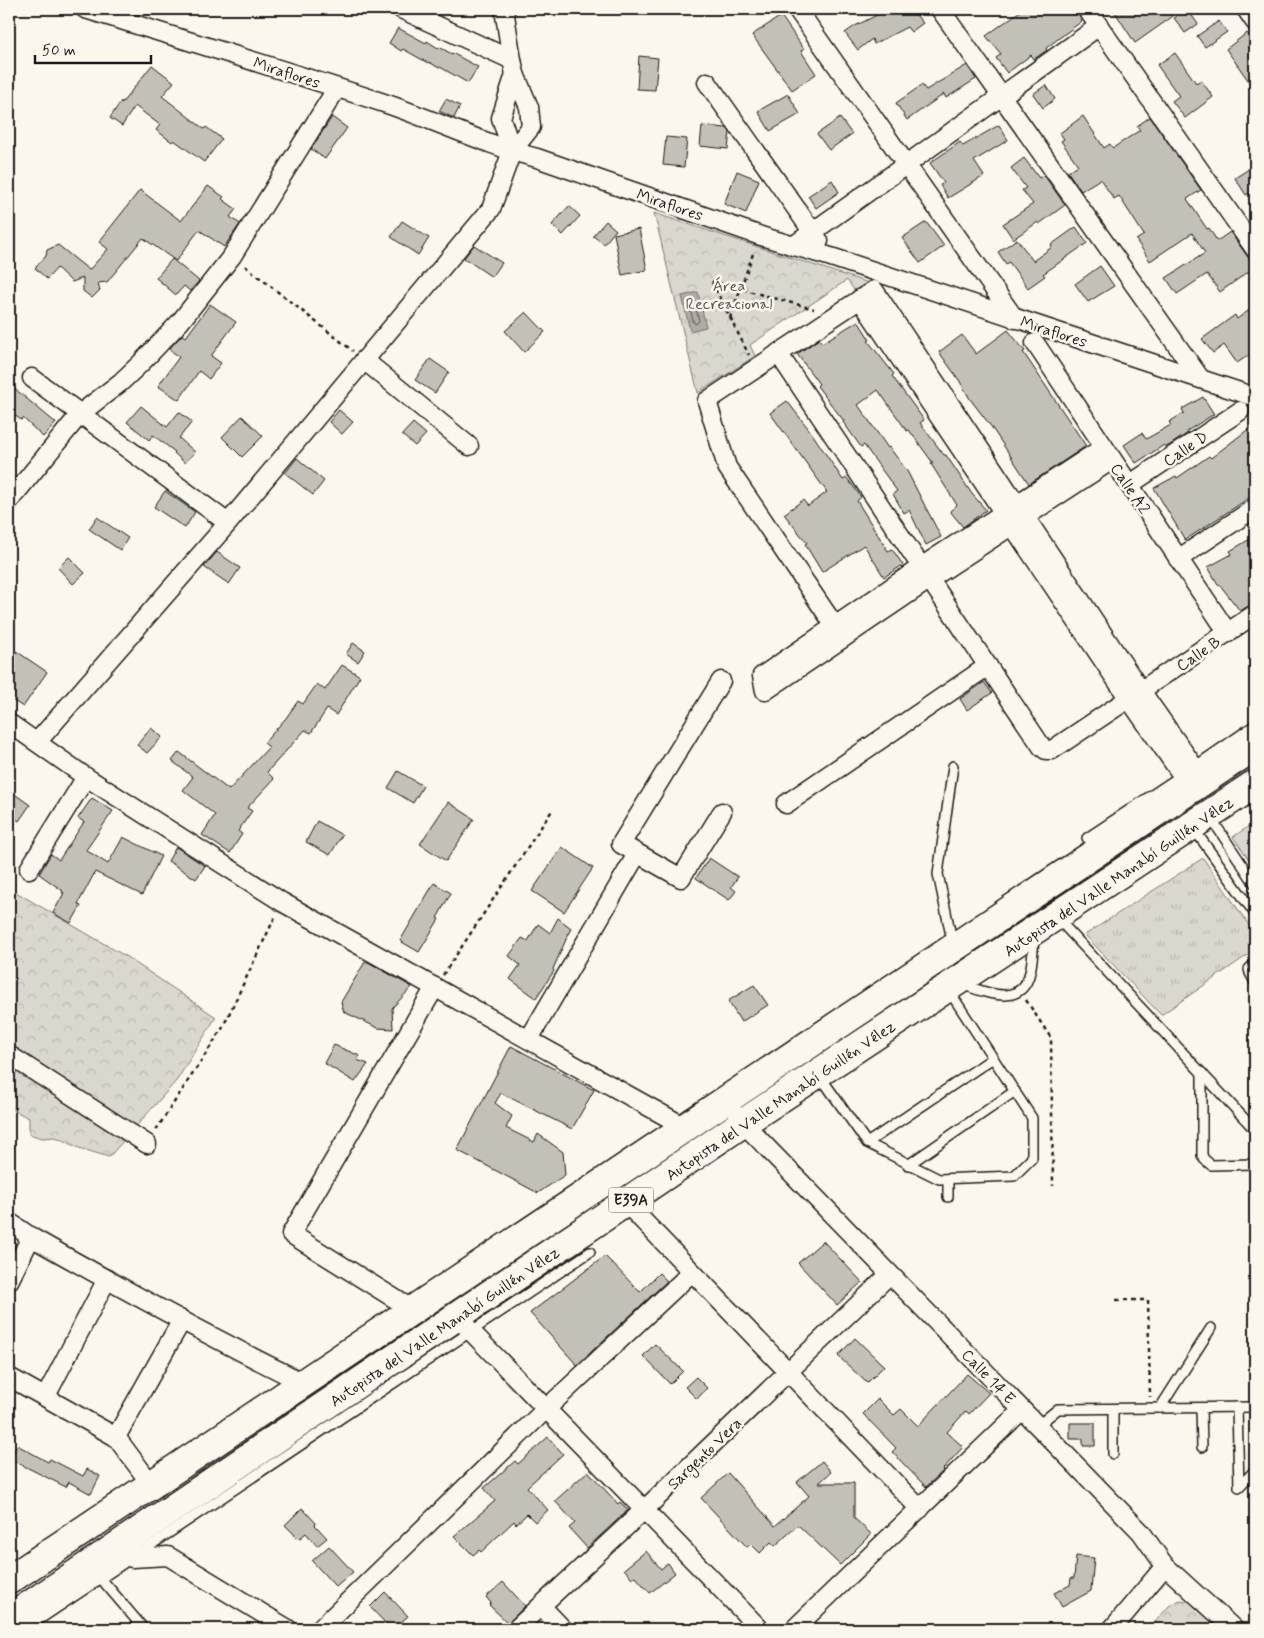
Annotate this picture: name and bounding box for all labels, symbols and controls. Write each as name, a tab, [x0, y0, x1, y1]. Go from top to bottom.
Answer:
scale bar	[35, 32, 151, 64]
text: 50 m	[42, 41, 76, 61]
street label: Miraflores	[250, 53, 323, 94]
street label: Miraflores	[633, 184, 706, 227]
park label: Área Recreacional	[686, 276, 772, 315]
street label: Miraflores	[1017, 312, 1090, 353]
street label: Calle D	[1159, 427, 1212, 472]
street label: Calle A2	[1105, 459, 1154, 518]
street label: Calle B	[1173, 632, 1225, 677]
street label: Autopista del Valle Manabí Guillén Vélez	[1000, 792, 1238, 962]
street label: Autopista del Valle Manabí Guillén Vélez	[662, 1016, 900, 1186]
road number: E39A	[608, 1188, 654, 1212]
street label: Autopista del Valle Manabí Guillén Vélez	[326, 1242, 564, 1412]
street label: Calle 14 E	[956, 1345, 1020, 1409]
street label: Sargento Vera	[663, 1413, 748, 1496]

